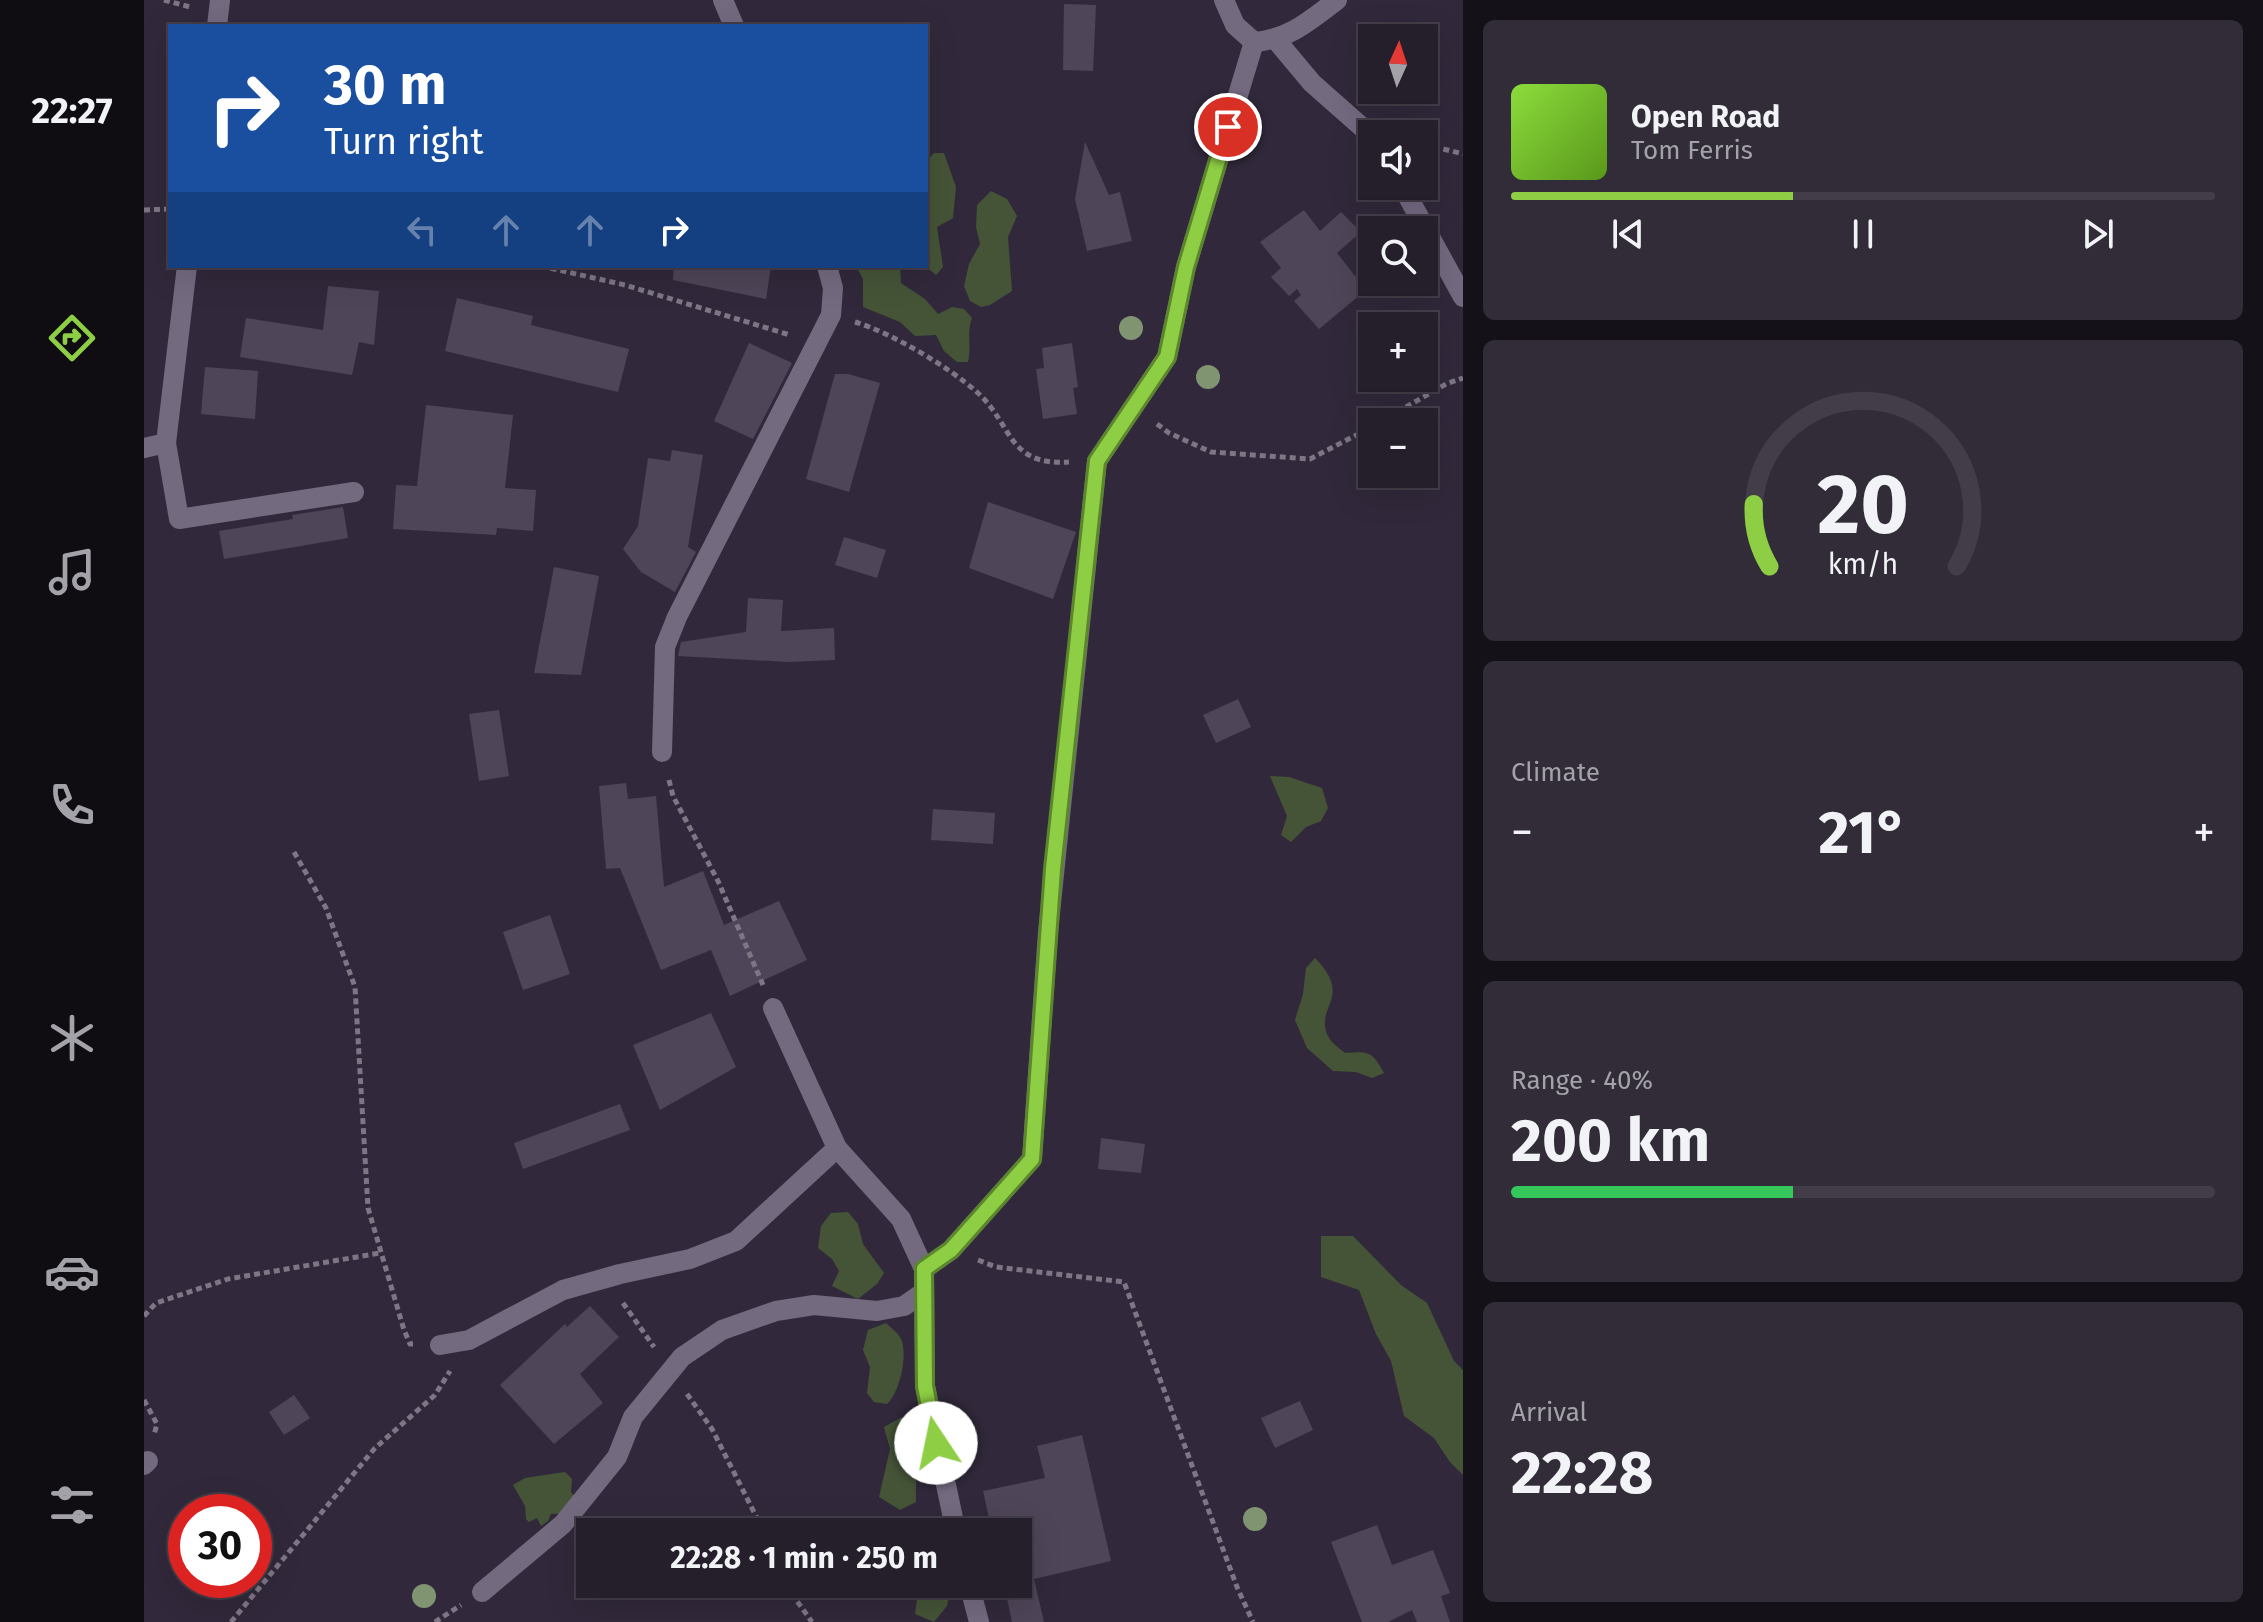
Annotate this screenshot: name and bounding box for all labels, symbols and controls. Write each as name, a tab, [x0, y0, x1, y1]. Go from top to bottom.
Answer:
north arrow	[1358, 24, 1438, 104]
map controls	[1358, 24, 1438, 488]
text: 30 m	[324, 52, 446, 119]
icon: right	[192, 56, 296, 160]
text: 22:27	[32, 89, 112, 133]
pin	[1194, 93, 1262, 161]
text: Open Road	[1631, 99, 1780, 135]
icon: arrive	[1206, 105, 1250, 149]
text: Turn right	[324, 120, 484, 164]
button: sound	[1358, 120, 1438, 200]
text: Tom Ferris	[1631, 135, 1753, 166]
icon: left	[400, 208, 444, 252]
icon: ahead	[484, 208, 528, 252]
icon: ahead	[568, 208, 612, 252]
icon: right	[652, 208, 696, 252]
icon: previous	[1606, 212, 1650, 256]
icon: pause	[1841, 212, 1885, 256]
icon: next	[2076, 212, 2120, 256]
button: search	[1358, 216, 1438, 296]
icon: directions	[44, 310, 100, 366]
button: +	[1358, 312, 1438, 392]
button: −	[1358, 408, 1438, 488]
text: 20	[1817, 454, 1909, 554]
icon: music	[44, 544, 100, 600]
text: km/h	[1828, 547, 1898, 582]
text: Climate	[1511, 757, 1600, 788]
icon: phone	[44, 777, 100, 833]
text: 21°	[1819, 797, 1907, 869]
text: −	[1511, 806, 1533, 859]
text: +	[2193, 806, 2215, 859]
icon: climate	[44, 1010, 100, 1066]
text: Range · 40%	[1511, 1065, 1653, 1096]
text: 200 km	[1511, 1105, 1710, 1177]
icon: car	[44, 1244, 100, 1300]
text: Arrival	[1511, 1397, 1587, 1428]
position arrow	[894, 1401, 978, 1485]
text: 22:28	[1511, 1437, 1653, 1509]
icon: filters	[44, 1477, 100, 1533]
speed limit sign: 30	[168, 1494, 272, 1598]
text: 22:28 · 1 min · 250 m	[670, 1540, 938, 1576]

